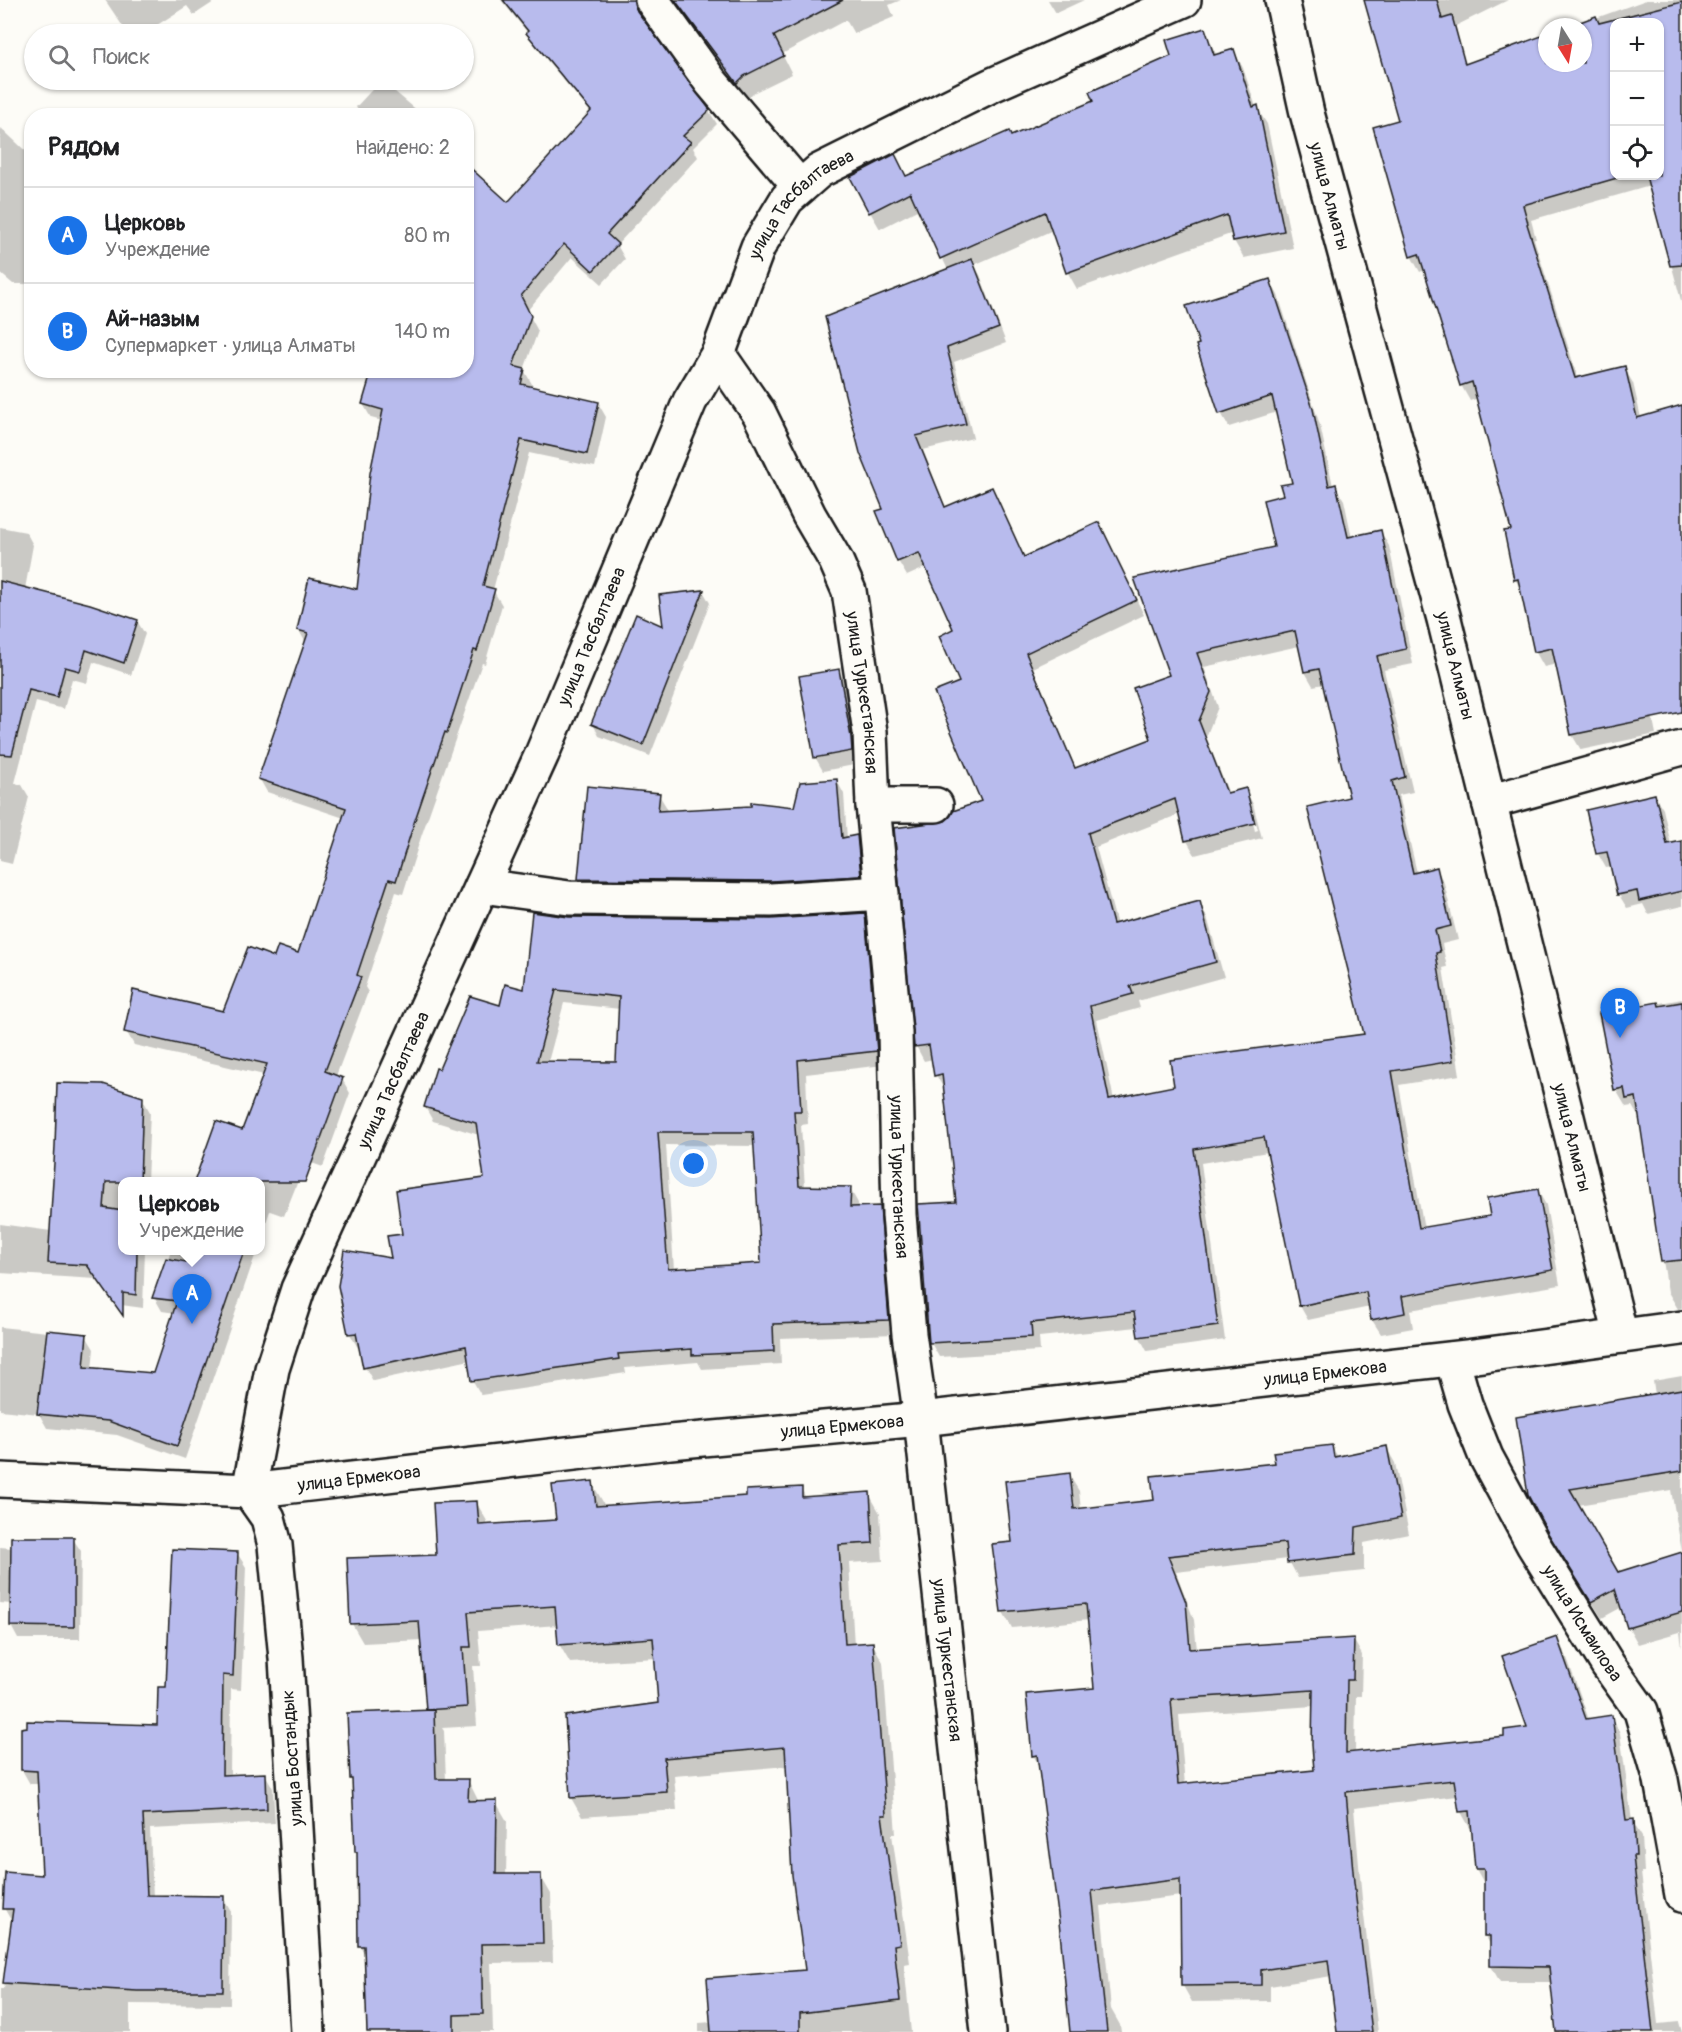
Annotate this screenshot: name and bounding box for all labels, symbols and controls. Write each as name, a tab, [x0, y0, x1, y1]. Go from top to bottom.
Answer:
north arrow	[1538, 18, 1592, 72]
map controls	[1610, 18, 1664, 180]
button: +	[1610, 18, 1664, 72]
search box	[24, 24, 474, 90]
icon: search	[45, 41, 78, 74]
text: Поиск	[93, 43, 150, 71]
button: −	[1610, 72, 1664, 126]
button: locate	[1610, 126, 1664, 180]
text: Рядом	[48, 131, 120, 163]
text: Найдено: 2	[355, 135, 450, 160]
street label: улица Алматы	[1303, 139, 1355, 253]
street label: улица Тасбалтаева	[743, 145, 858, 263]
text: Церковь	[105, 209, 186, 237]
text: A	[61, 223, 74, 248]
text: 80 m	[404, 223, 450, 248]
text: Учреждение	[105, 237, 210, 262]
text: Ай-назым	[105, 305, 200, 333]
text: B	[62, 319, 73, 344]
text: 140 m	[395, 319, 450, 344]
text: Супермаркет · улица Алматы	[105, 333, 356, 358]
street label: улица Тасбалтаева	[552, 564, 631, 710]
street label: улица Алматы	[1430, 608, 1479, 722]
street label: улица Туркестанская	[840, 609, 883, 774]
pin: B	[1600, 988, 1640, 1038]
street label: улица Тасбалтаева	[352, 1008, 435, 1153]
street label: улица Алматы	[1547, 1080, 1596, 1194]
street label: улица Туркестанская	[884, 1094, 914, 1259]
your location	[679, 1149, 708, 1178]
popup	[118, 1177, 265, 1255]
text: Церковь	[139, 1190, 220, 1218]
text: Учреждение	[139, 1218, 244, 1243]
pin: A	[172, 1274, 212, 1324]
street label: улица Ермекова	[1262, 1355, 1388, 1392]
street label: улица Ермекова	[779, 1410, 905, 1444]
street label: улица Ермекова	[295, 1460, 422, 1497]
street label: улица Исмаилова	[1536, 1560, 1627, 1686]
street label: улица Туркестанская	[926, 1577, 967, 1743]
street label: улица Бостандык	[276, 1689, 309, 1828]

